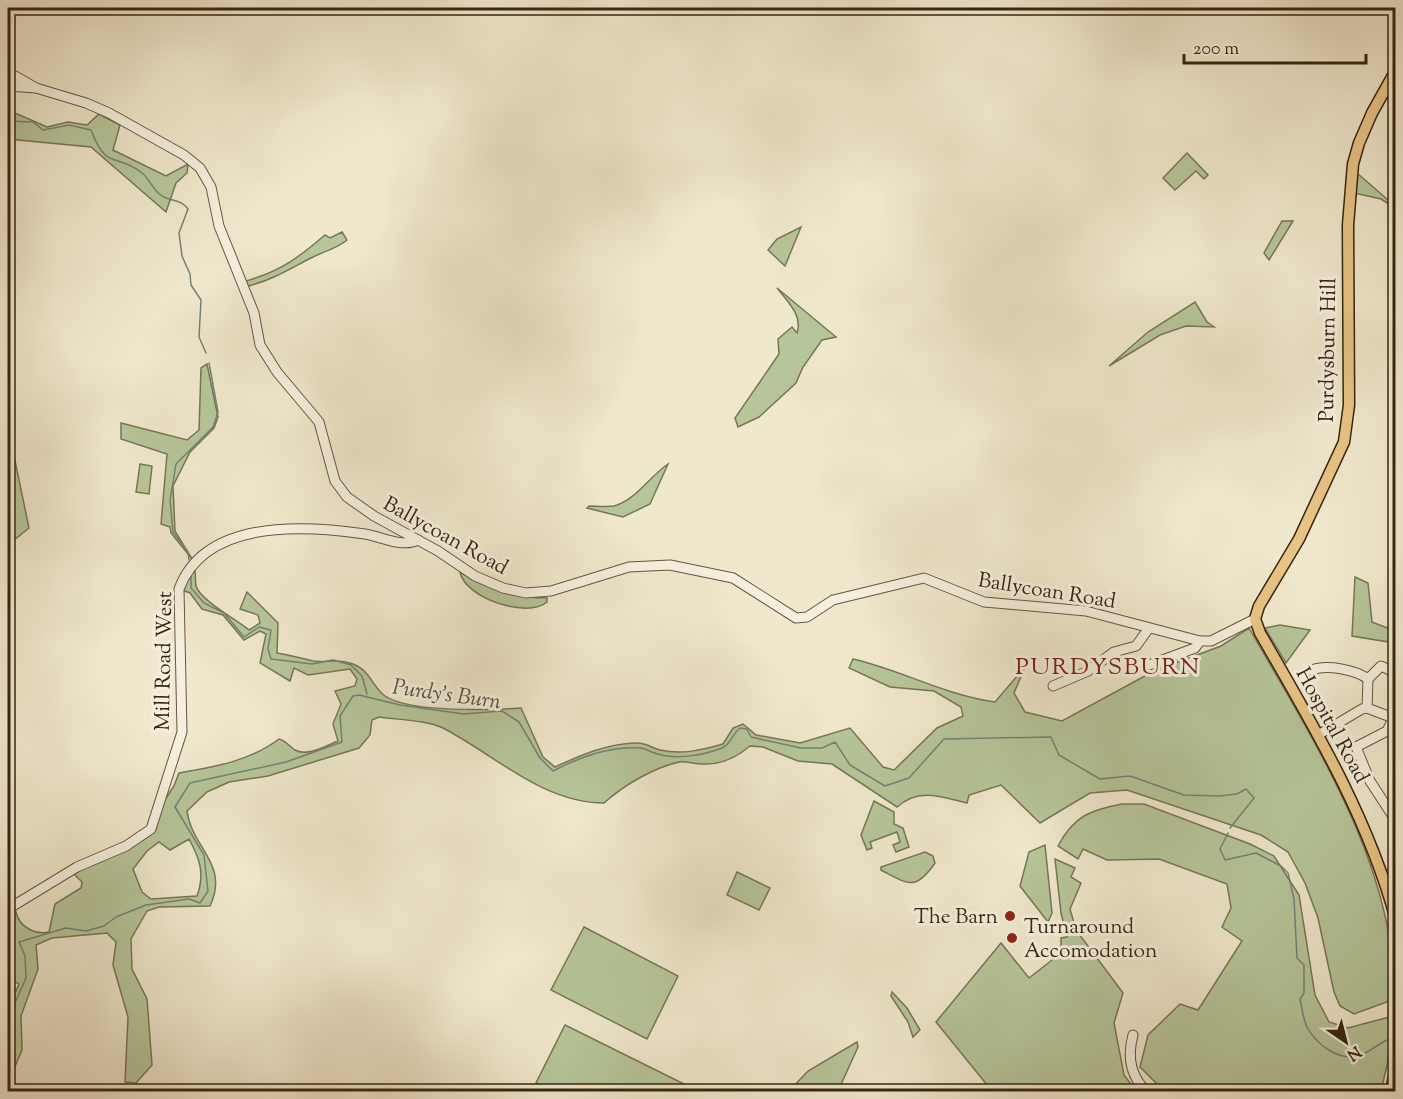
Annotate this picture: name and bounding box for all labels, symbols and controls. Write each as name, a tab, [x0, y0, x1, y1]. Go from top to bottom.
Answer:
scale bar	[1184, 27, 1366, 65]
text: 200 m	[1193, 37, 1239, 63]
street label: Purdysburn Hill	[1313, 277, 1345, 422]
street label: Ballycoan Road	[377, 490, 513, 584]
street label: Ballycoan Road	[976, 566, 1118, 618]
street label: Mill Road West	[149, 591, 181, 731]
district label: PURDYSBURN	[1015, 651, 1201, 685]
street label: Hospital Road	[1287, 663, 1376, 789]
water label: Purdy's Burn	[390, 673, 503, 719]
place label: The Barn	[914, 903, 998, 933]
marker: The Barn	[1003, 909, 1017, 923]
place label: Turnaround Accomodation	[1024, 913, 1157, 967]
marker: Turnaround Accomodation	[1005, 931, 1019, 945]
north arrow	[1316, 1012, 1376, 1072]
text: N	[1341, 1039, 1365, 1065]

